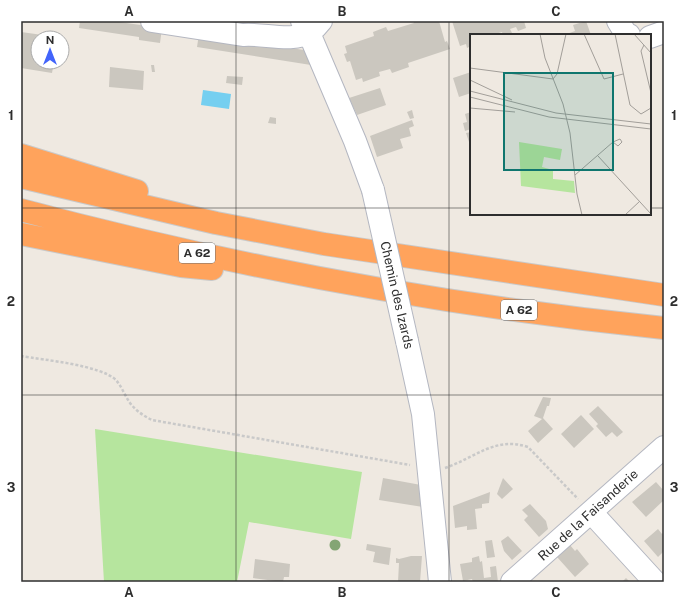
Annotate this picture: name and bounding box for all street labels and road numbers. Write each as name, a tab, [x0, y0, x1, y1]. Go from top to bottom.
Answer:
street label: Chemin des Izards	[377, 240, 417, 350]
road number: A 62	[179, 243, 215, 263]
road number: A 62	[501, 300, 537, 320]
street label: Rue de la Faisanderie	[535, 466, 641, 564]

